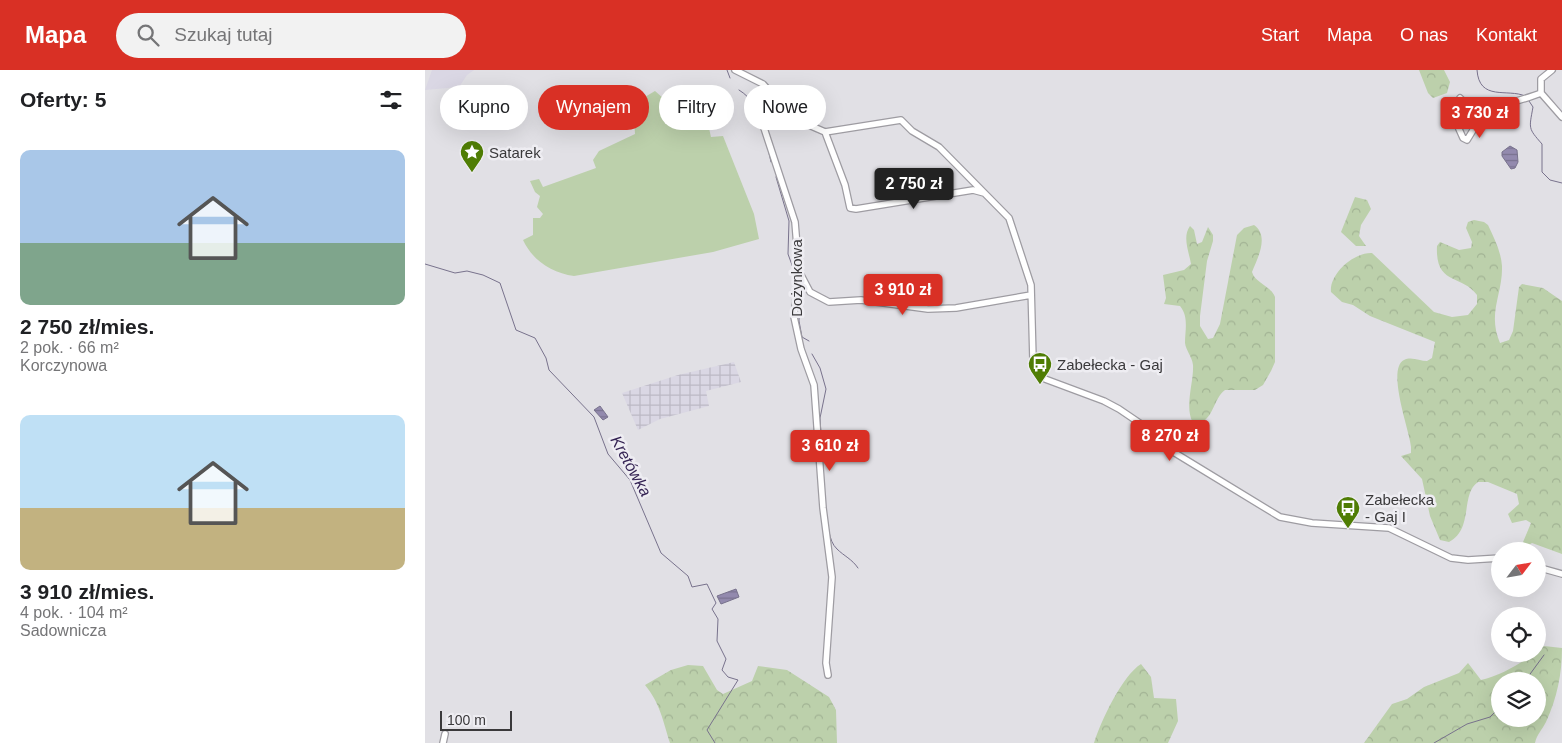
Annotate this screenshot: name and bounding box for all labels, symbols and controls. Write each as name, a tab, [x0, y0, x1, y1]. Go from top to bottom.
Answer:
search box	[116, 13, 466, 58]
text: Mapa	[25, 21, 86, 48]
icon: search	[134, 21, 162, 49]
text: Szukaj tutaj	[174, 24, 273, 45]
text: Start	[1261, 25, 1299, 45]
text: Mapa	[1327, 25, 1372, 45]
text: O nas	[1400, 25, 1448, 45]
text: Kontakt	[1476, 25, 1537, 45]
chip: Kupno	[440, 85, 528, 130]
chip: Wynajem	[538, 85, 649, 130]
chip: Filtry	[659, 85, 734, 130]
chip: Nowe	[744, 85, 826, 130]
icon: filters	[377, 86, 405, 114]
text: Oferty: 5	[20, 88, 106, 111]
pin: 3 730 zł	[1428, 97, 1532, 139]
text: 3 730 zł	[1452, 104, 1508, 121]
place icon: Satarek	[459, 139, 485, 173]
place label: Satarek	[489, 144, 541, 161]
pin: 2 750 zł	[862, 168, 966, 210]
text: 2 750 zł	[886, 175, 942, 192]
icon: home	[168, 183, 258, 273]
street label: Dożynkowa	[788, 239, 805, 317]
pin: 3 910 zł	[851, 274, 955, 316]
text: 3 910 zł	[875, 281, 931, 298]
text: 2 750 zł/mies.	[20, 315, 154, 338]
text: 2 pok. · 66 m²	[20, 339, 119, 356]
bus stop icon: Zabełecka - Gaj	[1027, 351, 1053, 385]
place label: Zabełecka - Gaj	[1057, 356, 1163, 373]
text: Korczynowa	[20, 357, 107, 374]
pin: 8 270 zł	[1118, 420, 1222, 462]
text: 8 270 zł	[1142, 427, 1198, 444]
pin: 3 610 zł	[778, 430, 882, 472]
water label: Kretówka	[607, 433, 655, 499]
text: 3 610 zł	[802, 437, 858, 454]
icon: home	[168, 448, 258, 538]
place label: Zabełecka - Gaj I	[1365, 491, 1435, 525]
bus stop icon: Zabełecka - Gaj I	[1335, 495, 1361, 529]
north arrow	[1491, 542, 1546, 598]
map controls	[1491, 542, 1546, 727]
text: 3 910 zł/mies.	[20, 580, 154, 603]
text: 4 pok. · 104 m²	[20, 604, 128, 621]
button: locate	[1491, 607, 1546, 662]
text: Sadownicza	[20, 622, 106, 639]
button: layers	[1491, 672, 1546, 727]
scale bar	[440, 708, 513, 731]
text: 100 m	[447, 712, 486, 728]

